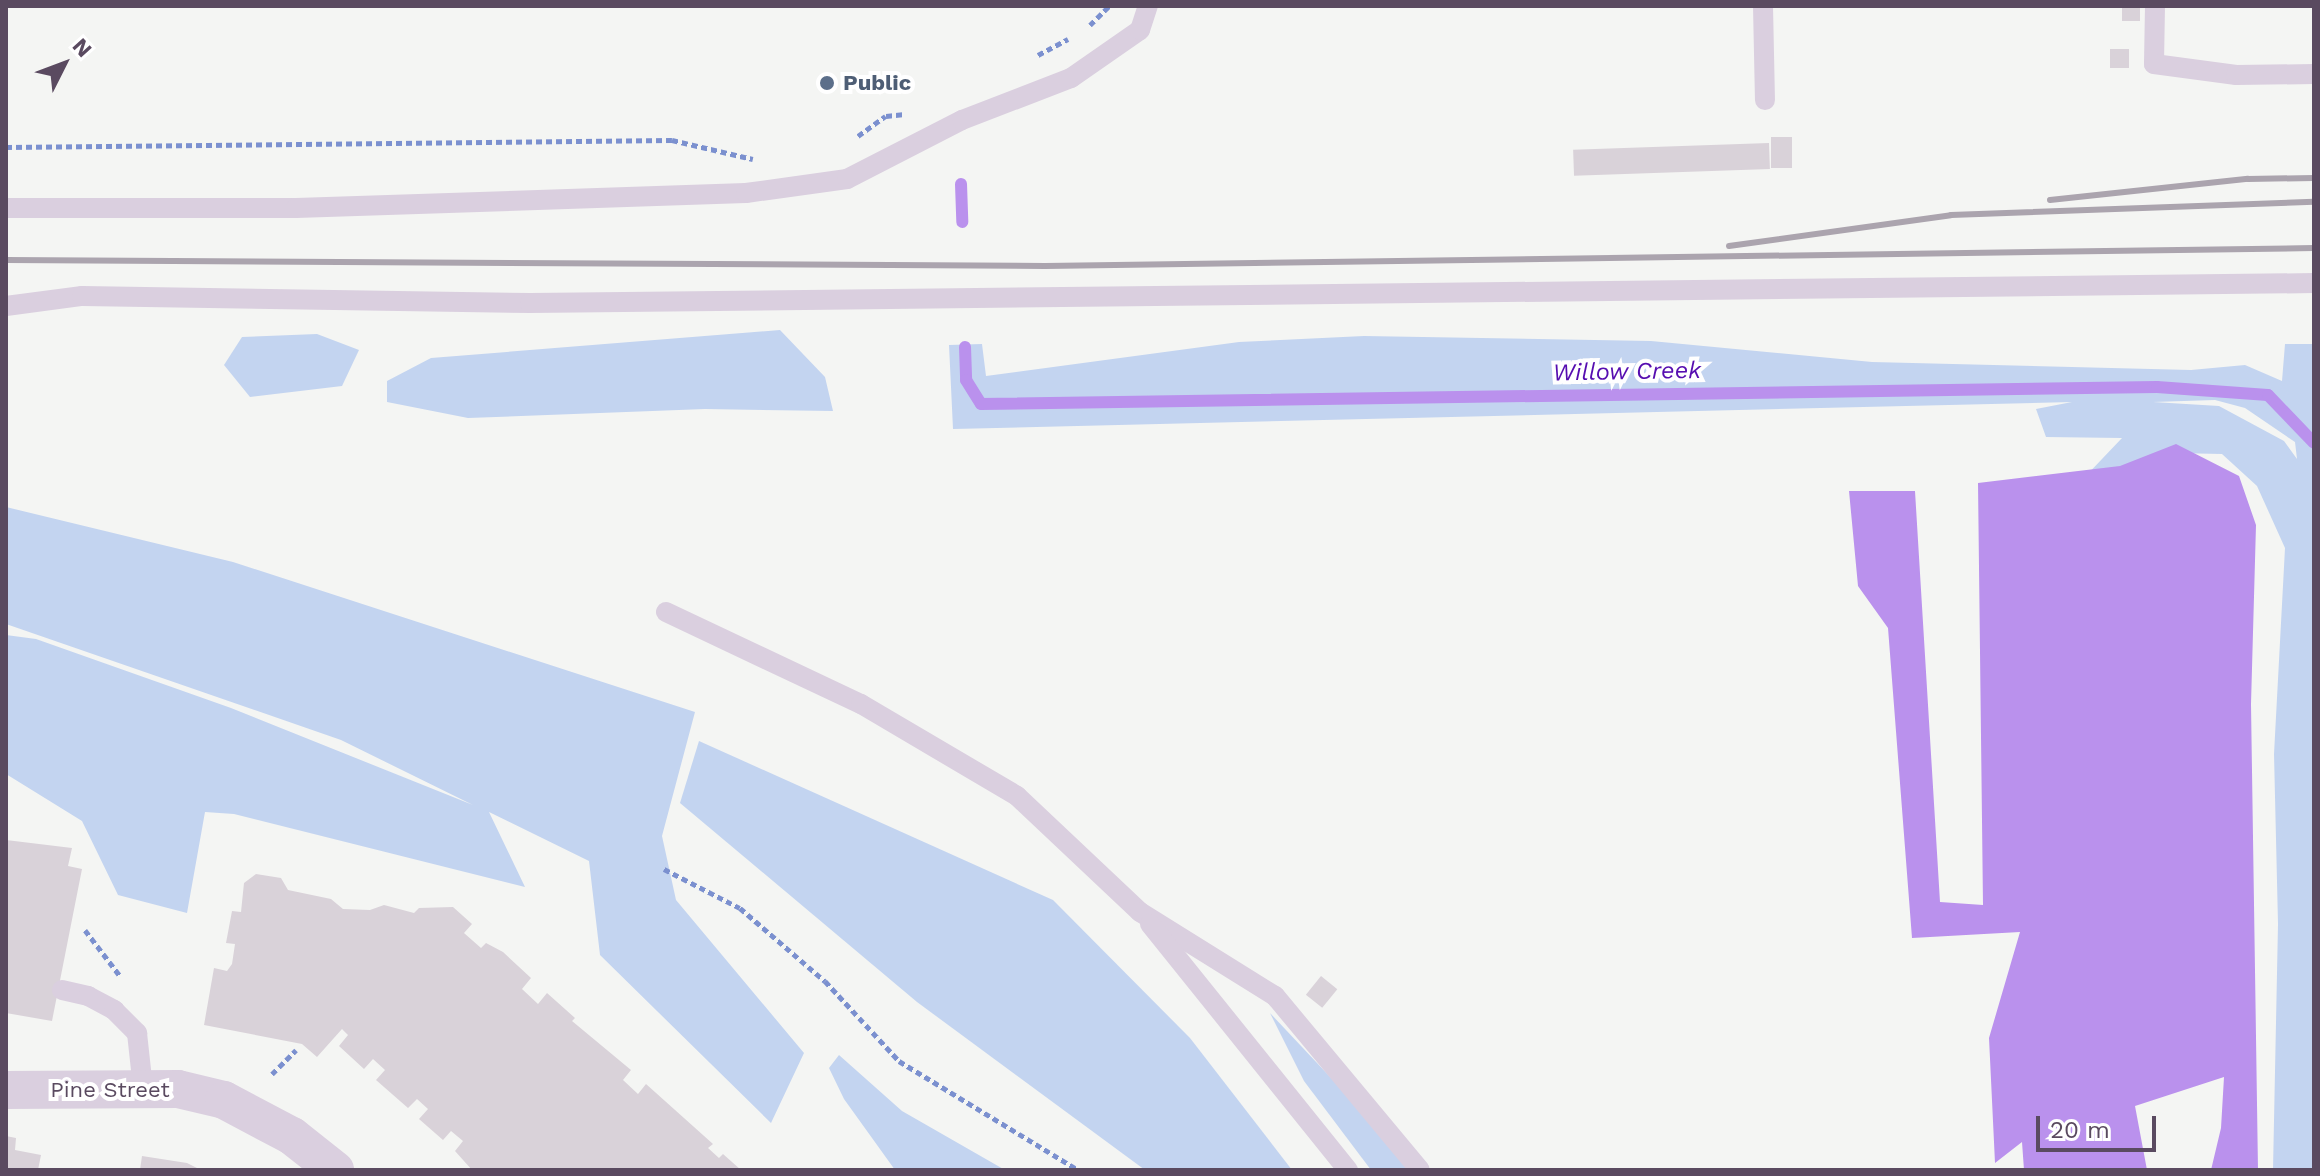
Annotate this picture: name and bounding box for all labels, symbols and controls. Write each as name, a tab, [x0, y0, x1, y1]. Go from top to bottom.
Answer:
north arrow	[24, 24, 104, 104]
text: N	[67, 33, 97, 62]
place label: Public	[843, 70, 911, 96]
marker: Public	[818, 74, 836, 92]
water label: Willow Creek	[1552, 356, 1702, 388]
street label: Pine Street	[50, 1077, 170, 1103]
scale bar	[2040, 1100, 2160, 1150]
text: 20 m	[2050, 1116, 2110, 1144]

